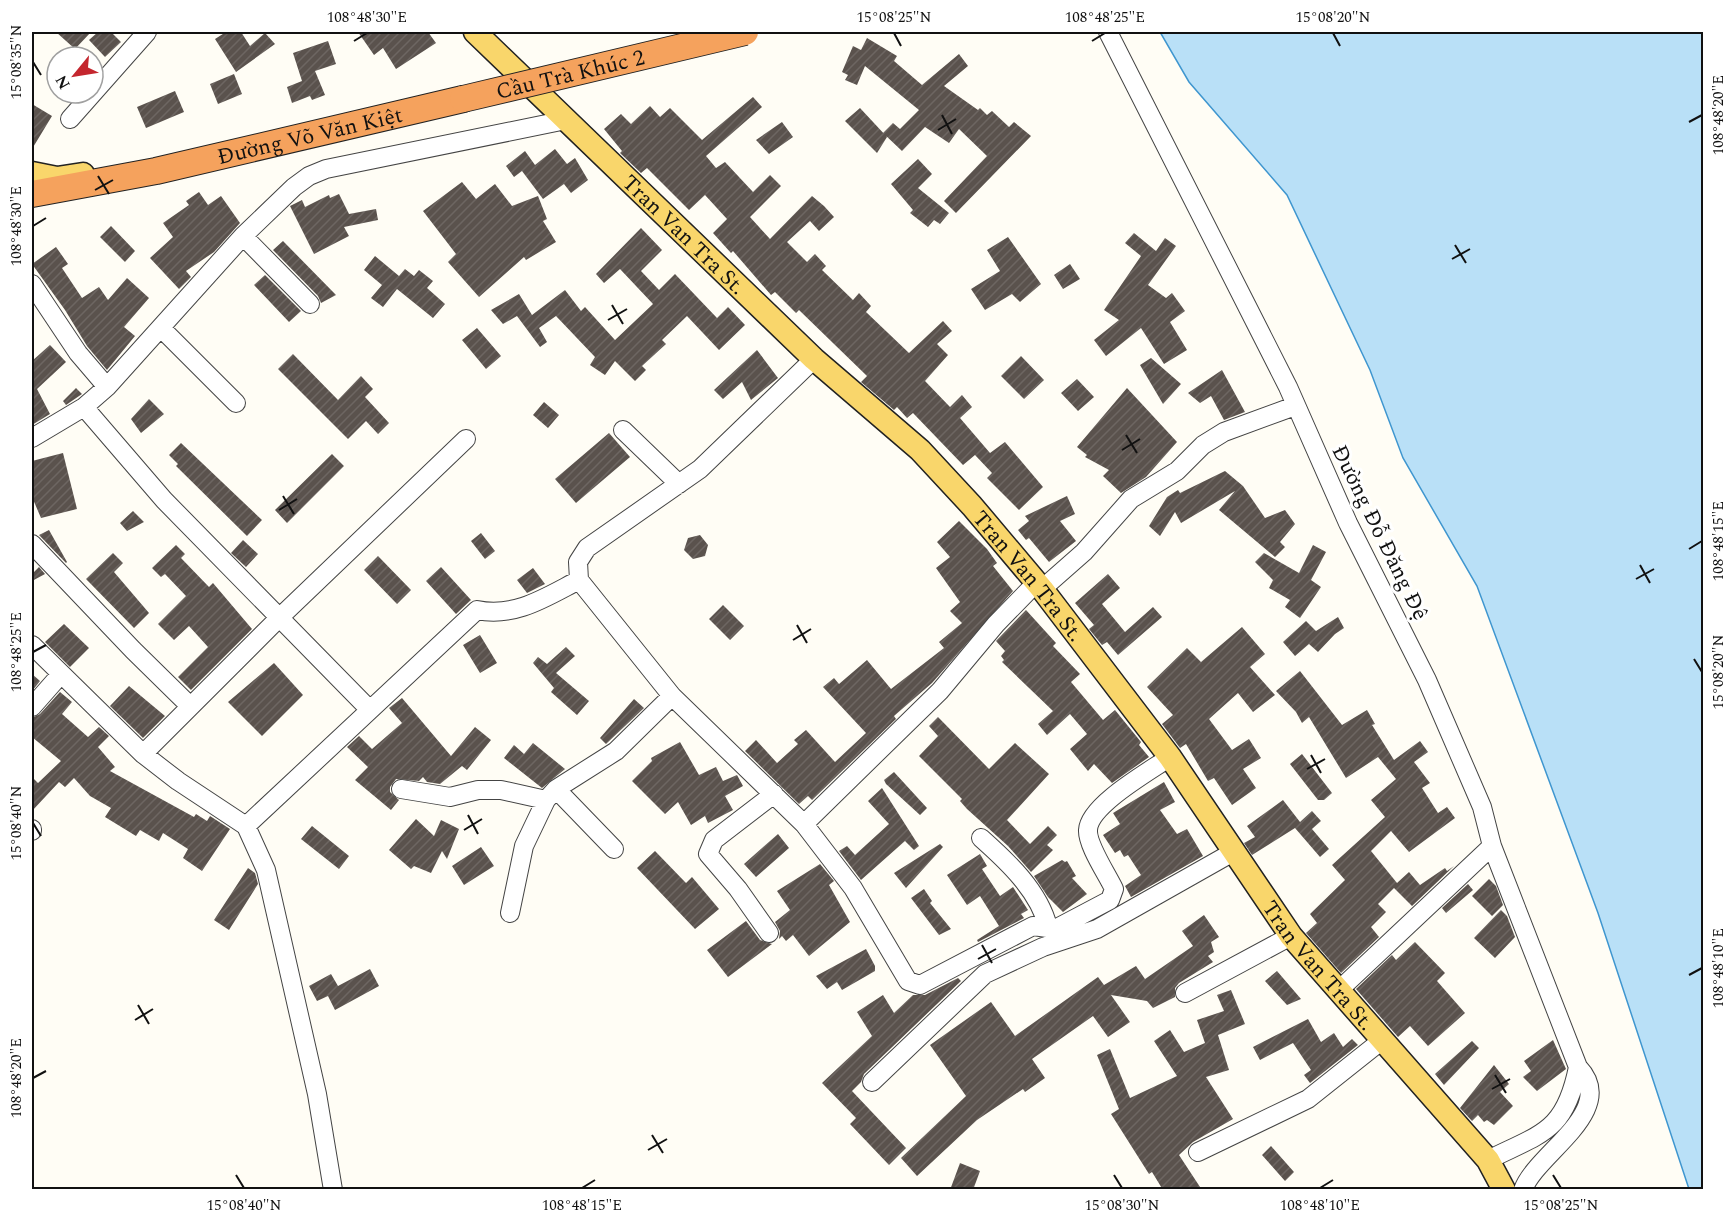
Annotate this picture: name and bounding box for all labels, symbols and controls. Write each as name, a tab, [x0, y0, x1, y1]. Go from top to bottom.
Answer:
text: 108°48'30"E	[327, 6, 407, 29]
text: 15°08'25"N	[857, 6, 932, 29]
text: 108°48'25"E	[1065, 6, 1145, 29]
text: 15°08'20"N	[1296, 6, 1371, 29]
text: 15°08'35"N	[5, 24, 28, 100]
street label: Cầu Trà Khúc 2	[493, 41, 648, 109]
north arrow	[45, 45, 105, 105]
text: N	[49, 70, 77, 94]
text: 108°48'20"E	[1707, 75, 1730, 155]
street label: Đường Võ Văn Kiệt	[214, 99, 406, 174]
street label: Tran Van Tra St.	[614, 167, 753, 303]
text: 108°48'30"E	[5, 186, 28, 266]
street label: Đường Đỗ Đăng Đệ	[1323, 439, 1436, 626]
text: 108°48'15"E	[1707, 501, 1730, 581]
street label: Tran Van Tra St.	[964, 503, 1091, 649]
text: 108°48'25"E	[5, 612, 28, 692]
text: 15°08'20"N	[1707, 634, 1730, 710]
text: 15°08'40"N	[5, 785, 28, 861]
street label: Tran Van Tra St.	[1253, 894, 1382, 1038]
text: 108°48'10"E	[1707, 928, 1730, 1008]
text: 108°48'20"E	[5, 1038, 28, 1118]
text: 15°08'40"N	[207, 1194, 282, 1217]
text: 108°48'15"E	[542, 1194, 622, 1217]
text: 15°08'30"N	[1085, 1194, 1160, 1217]
text: 108°48'10"E	[1280, 1194, 1360, 1217]
text: 15°08'25"N	[1524, 1194, 1599, 1217]

